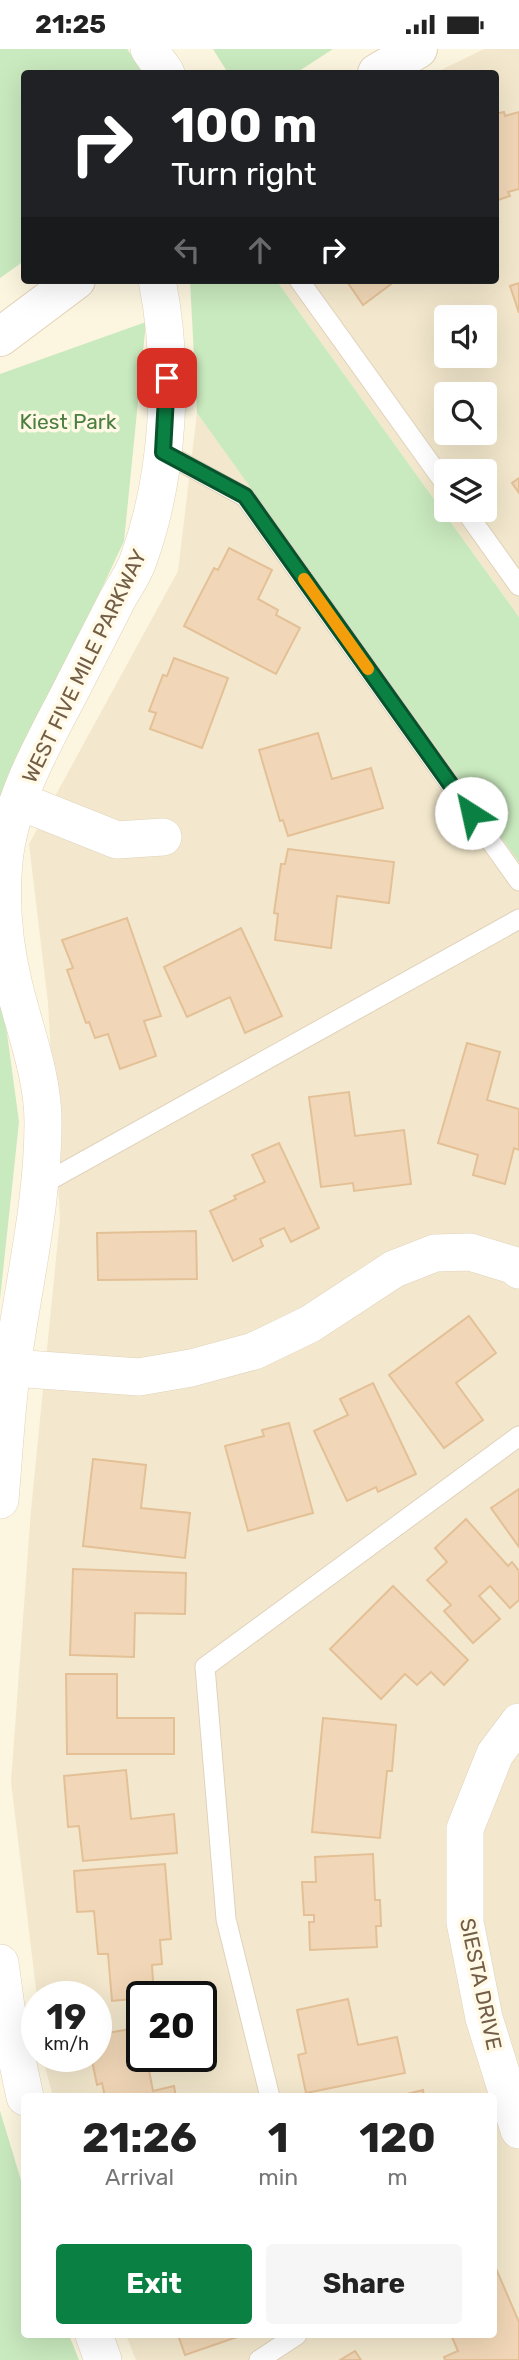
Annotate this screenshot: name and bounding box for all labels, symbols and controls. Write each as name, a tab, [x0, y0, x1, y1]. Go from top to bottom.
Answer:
text: 21:25	[35, 9, 106, 40]
text: 100 m	[171, 96, 317, 154]
icon: right	[56, 98, 147, 189]
text: Turn right	[171, 155, 316, 193]
icon: left	[168, 231, 206, 269]
icon: ahead	[241, 231, 279, 269]
icon: right	[314, 231, 352, 269]
map controls	[434, 305, 497, 522]
button: sound	[434, 305, 497, 368]
pin	[137, 348, 197, 408]
icon: arrive	[148, 359, 186, 397]
button: search	[434, 382, 497, 445]
park label: Kiest Park	[19, 409, 117, 434]
button: layers	[434, 459, 497, 522]
street label: WEST FIVE MILE PARKWAY	[17, 545, 151, 787]
position arrow	[434, 776, 508, 850]
street label: SIESTA DRIVE	[455, 1916, 507, 2052]
speed limit sign: 20	[126, 1981, 217, 2072]
text: 19	[47, 1996, 86, 2038]
text: km/h	[44, 2033, 89, 2055]
text: 21:26	[82, 2113, 197, 2163]
text: 1	[268, 2113, 289, 2163]
text: 120	[359, 2113, 436, 2163]
text: Arrival	[105, 2163, 174, 2191]
text: min	[258, 2163, 298, 2191]
text: m	[387, 2163, 408, 2191]
button: Exit	[56, 2244, 252, 2324]
button: Share	[266, 2244, 462, 2324]

